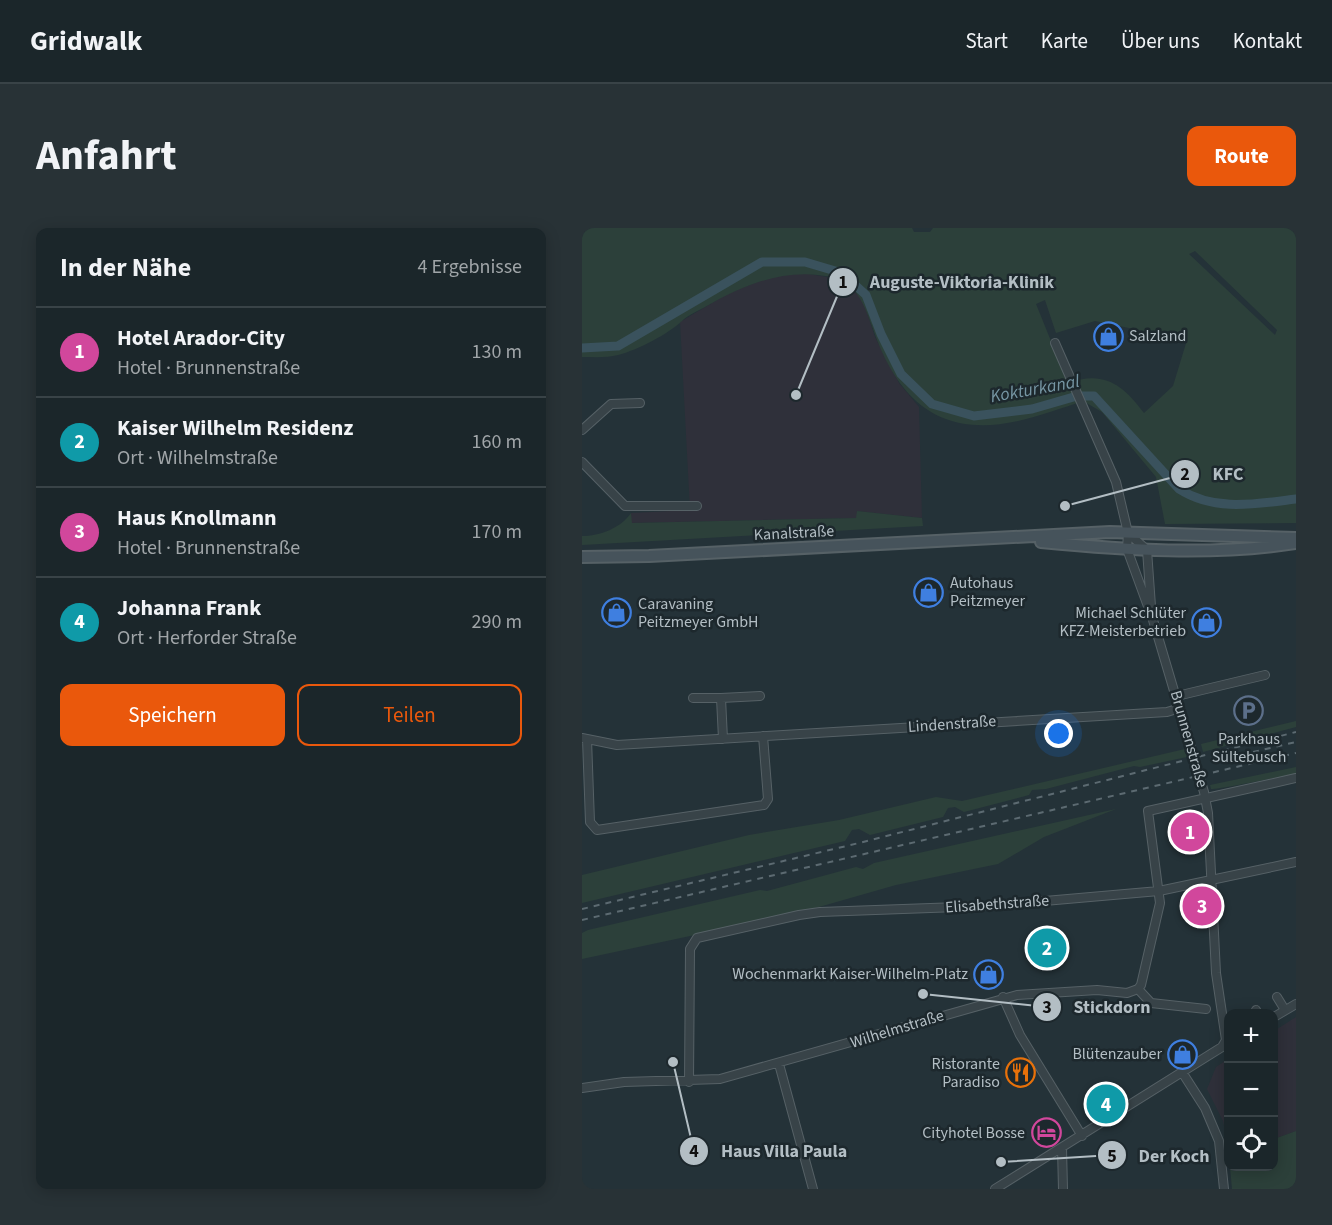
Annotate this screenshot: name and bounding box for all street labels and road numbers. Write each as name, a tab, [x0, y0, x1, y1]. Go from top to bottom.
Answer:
street label: Kanalstraße	[753, 520, 835, 546]
street label: Brunnenstraße	[1165, 688, 1213, 790]
street label: Lindenstraße	[907, 710, 997, 738]
street label: Elisabethstraße	[944, 889, 1050, 919]
street label: Wilhelmstraße	[848, 1004, 947, 1054]

